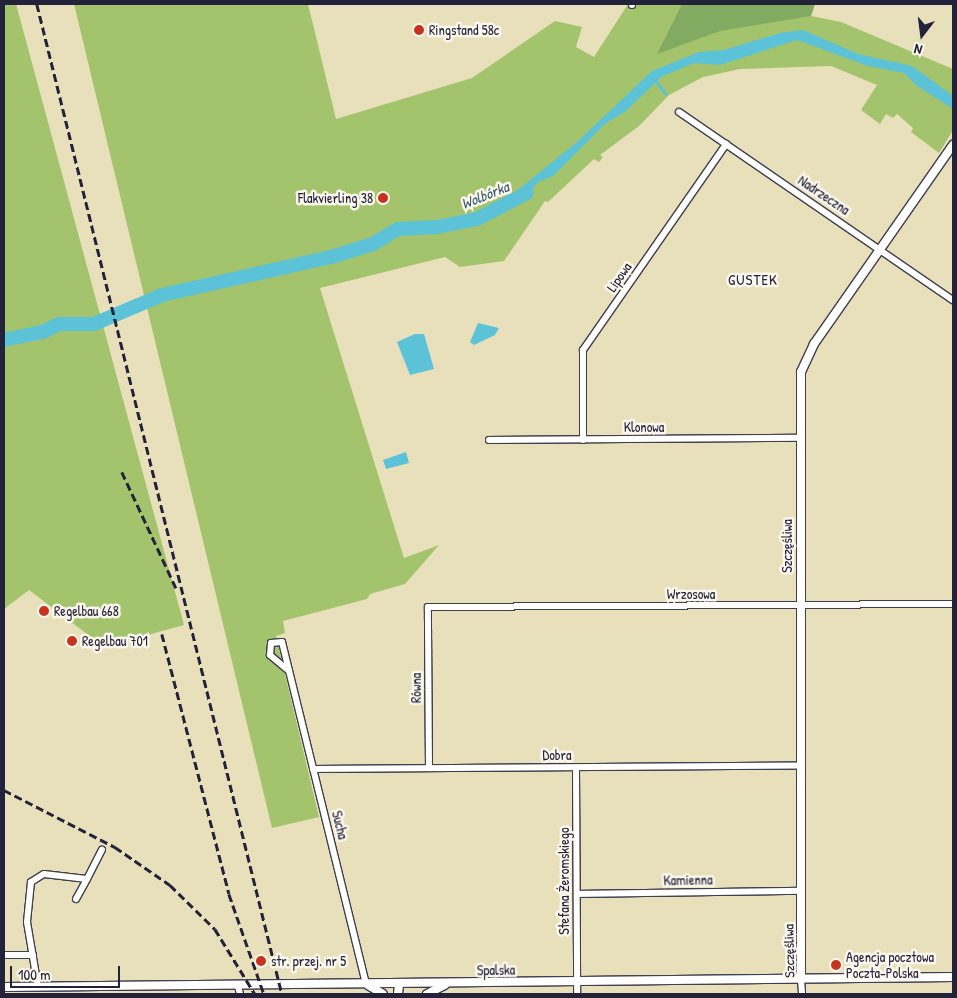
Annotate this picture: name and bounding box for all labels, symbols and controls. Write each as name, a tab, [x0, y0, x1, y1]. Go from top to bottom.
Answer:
north arrow	[897, 10, 947, 60]
place label: Ringstand 58c	[429, 22, 499, 38]
marker: Ringstand 58c	[413, 24, 425, 36]
text: N	[912, 40, 924, 60]
street label: Nadrzeczna	[795, 172, 853, 218]
water label: Wolbórka	[459, 177, 511, 213]
place label: Flakvierling 38	[298, 190, 373, 206]
marker: Flakvierling 38	[377, 192, 389, 204]
street label: Lipowa	[603, 259, 635, 295]
district label: GUSTEK	[727, 271, 779, 289]
street label: Klonowa	[624, 419, 664, 435]
street label: Szczęśliwa	[779, 519, 795, 573]
street label: Wrzosowa	[667, 586, 715, 602]
place label: Regelbau 668	[54, 603, 119, 619]
marker: Regelbau 668	[38, 605, 50, 617]
place label: Regelbau 701	[82, 633, 148, 649]
marker: Regelbau 701	[66, 635, 78, 647]
street label: Równa	[408, 673, 424, 703]
street label: Dobra	[543, 747, 571, 763]
street label: Sucha	[328, 809, 352, 841]
street label: Stefana Żeromskiego	[556, 827, 572, 935]
street label: Kamienna	[663, 871, 713, 889]
street label: Szczęśliwa	[780, 924, 798, 978]
place label: Agencja pocztowa Poczta-Polska	[846, 949, 934, 982]
place label: str. przej. nr 5	[271, 953, 346, 969]
marker: str. przej. nr 5	[255, 955, 267, 967]
scale bar	[12, 956, 122, 988]
marker: Agencja pocztowa Poczta-Polska	[830, 959, 842, 971]
street label: Spalska	[477, 961, 515, 979]
text: 100 m	[18, 964, 51, 985]

